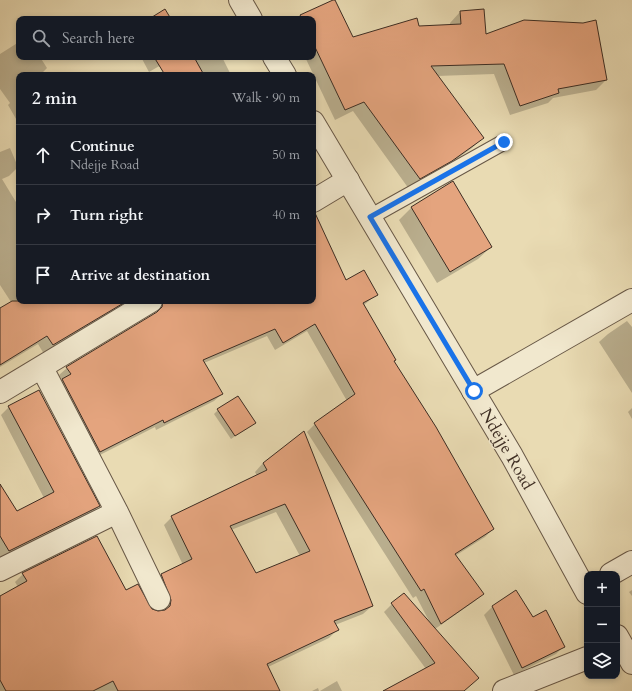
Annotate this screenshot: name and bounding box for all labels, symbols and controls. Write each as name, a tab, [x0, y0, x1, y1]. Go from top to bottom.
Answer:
search box	[16, 16, 316, 60]
icon: search	[30, 27, 52, 49]
text: Search here	[62, 28, 135, 48]
text: 2 min	[32, 87, 77, 110]
text: Walk · 90 m	[232, 89, 300, 107]
route end	[495, 133, 513, 151]
text: Continue	[70, 136, 135, 156]
icon: ahead	[32, 144, 54, 166]
text: 50 m	[272, 146, 300, 164]
text: Ndejje Road	[70, 156, 139, 174]
icon: right	[32, 204, 54, 226]
text: Turn right	[70, 205, 143, 225]
text: 40 m	[272, 206, 300, 224]
icon: arrive	[32, 264, 54, 286]
text: Arrive at destination	[70, 265, 210, 285]
route start	[465, 382, 483, 400]
street label: Ndejje Road	[474, 404, 540, 494]
map controls	[584, 571, 620, 679]
button: +	[584, 571, 620, 607]
button: −	[584, 607, 620, 643]
button: layers	[584, 643, 620, 679]

